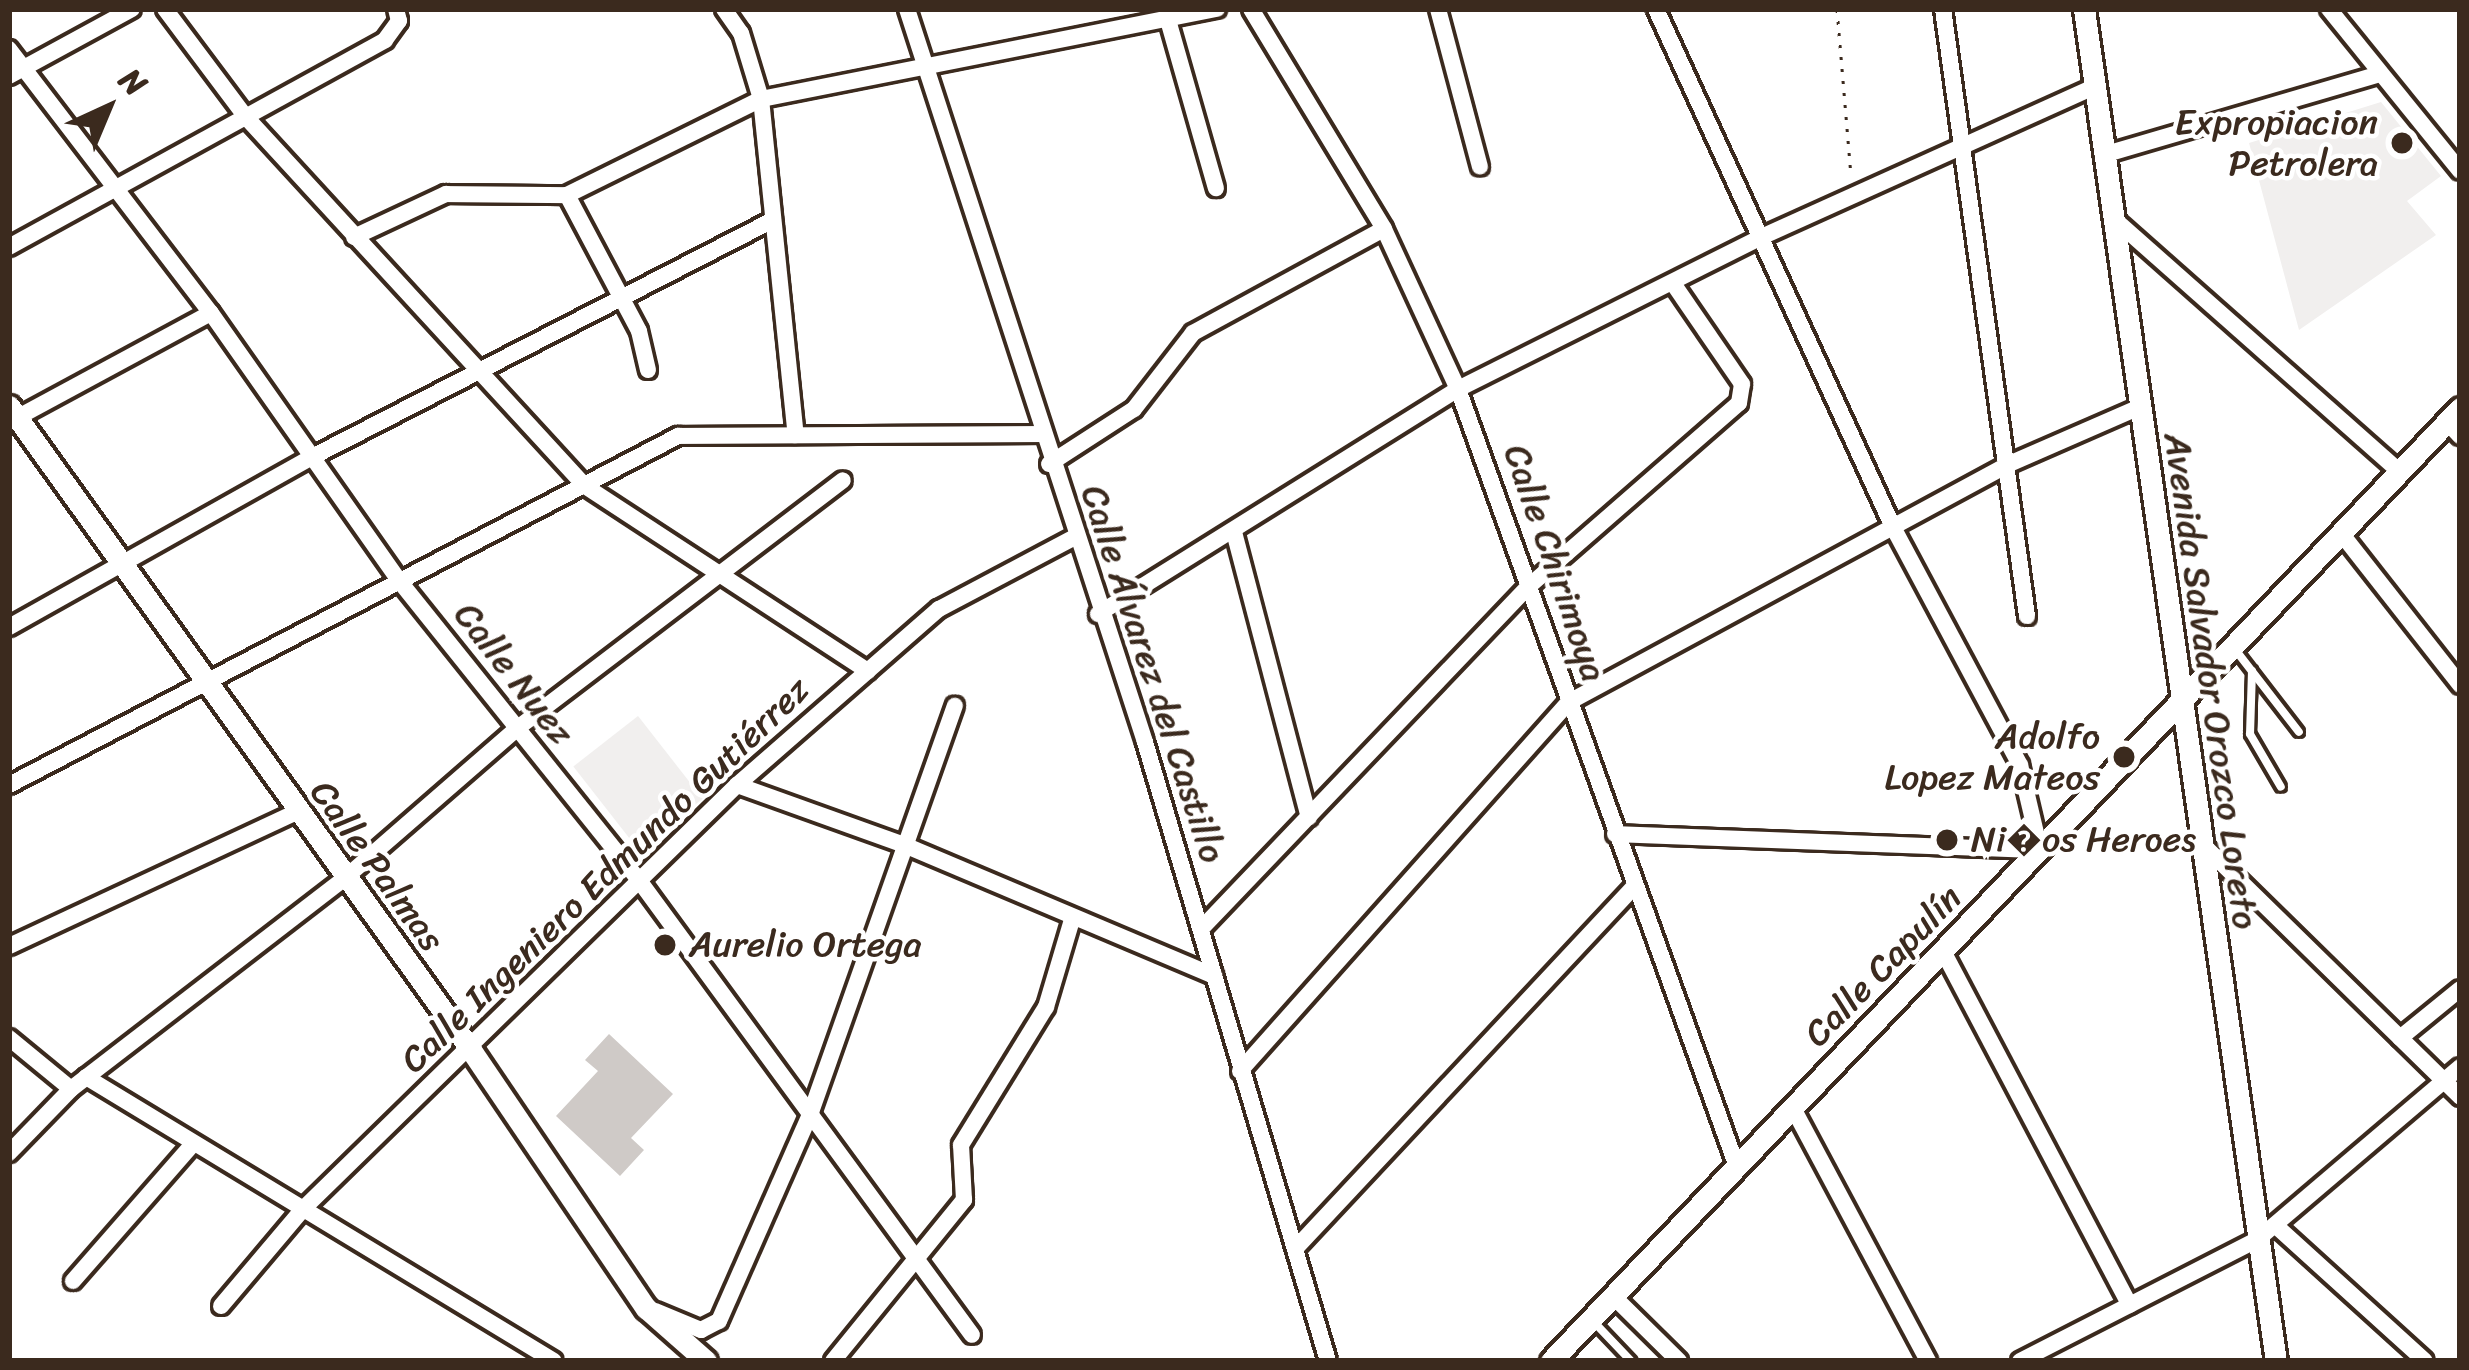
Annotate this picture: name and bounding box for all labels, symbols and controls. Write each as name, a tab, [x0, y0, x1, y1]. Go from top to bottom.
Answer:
north arrow	[48, 48, 168, 168]
text: N	[105, 53, 161, 111]
place label: Expropiacion Petrolera	[2175, 100, 2378, 185]
marker: Expropiacion Petrolera	[2389, 130, 2415, 156]
street label: Avenida Salvador Orozco Loreto	[2155, 429, 2267, 933]
street label: Calle Chirimoya	[1494, 439, 1616, 687]
street label: Calle Álvarez del Castillo	[1071, 479, 1235, 869]
street label: Calle Nuez	[445, 594, 583, 754]
street label: Calle Ingeniero Edmundo Gutiérrez	[392, 668, 818, 1082]
place label: Adolfo Lopez Mateos	[1885, 714, 2100, 799]
marker: Adolfo Lopez Mateos	[2111, 744, 2137, 770]
street label: Calle Palmas	[301, 773, 453, 959]
place label: Ni�os Heroes	[1971, 818, 2197, 862]
marker: Ni�os Heroes	[1934, 827, 1960, 853]
street label: Calle Capulín	[1795, 876, 1971, 1056]
place label: Aurelio Ortega	[689, 923, 922, 967]
marker: Aurelio Ortega	[652, 932, 678, 958]

